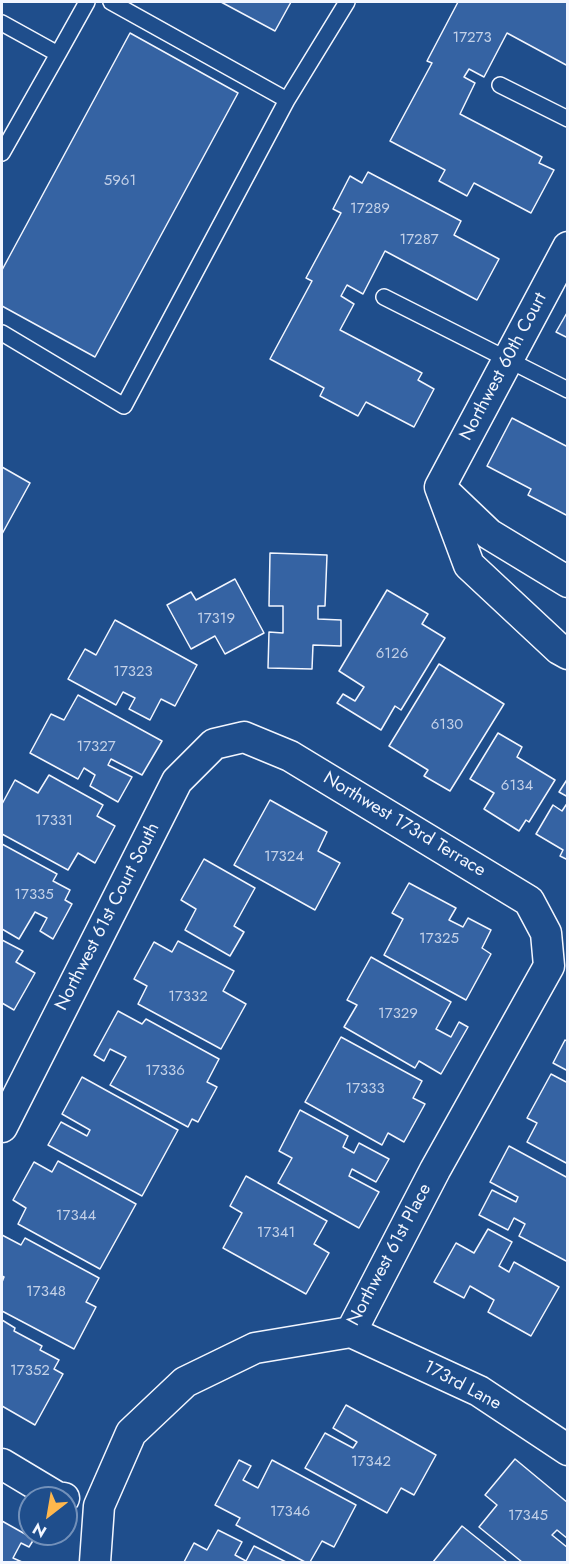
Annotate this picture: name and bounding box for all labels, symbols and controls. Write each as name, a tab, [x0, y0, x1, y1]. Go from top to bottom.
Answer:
house number: 17273	[452, 29, 492, 47]
house number: 5961	[104, 172, 136, 190]
house number: 17289	[350, 200, 390, 218]
house number: 17287	[400, 231, 438, 249]
street label: Northwest 60th Court	[456, 289, 552, 445]
house number: 17319	[197, 610, 235, 628]
house number: 6126	[376, 645, 408, 663]
house number: 17323	[113, 663, 153, 681]
house number: 6130	[431, 716, 463, 734]
house number: 17327	[76, 738, 116, 756]
street label: Northwest 173rd Terrace	[319, 768, 489, 882]
house number: 6134	[501, 777, 533, 795]
house number: 17331	[35, 812, 73, 830]
street label: Northwest 61st Court South	[51, 820, 165, 1014]
house number: 17324	[264, 848, 304, 866]
house number: 17335	[14, 886, 54, 904]
house number: 17325	[419, 930, 459, 948]
house number: 17332	[168, 988, 208, 1006]
house number: 17329	[378, 1005, 418, 1023]
house number: 17336	[145, 1062, 185, 1080]
house number: 17333	[345, 1080, 385, 1098]
street label: Northwest 61st Place	[343, 1180, 437, 1330]
house number: 17344	[56, 1207, 96, 1225]
house number: 17341	[257, 1224, 295, 1242]
house number: 17348	[26, 1283, 66, 1301]
street label: 173rd Lane	[420, 1357, 504, 1415]
house number: 17352	[10, 1362, 50, 1380]
house number: 17342	[351, 1453, 391, 1471]
north arrow	[18, 1486, 78, 1546]
house number: 17346	[270, 1503, 310, 1521]
house number: 17345	[508, 1507, 548, 1525]
text: N	[28, 1517, 51, 1543]

